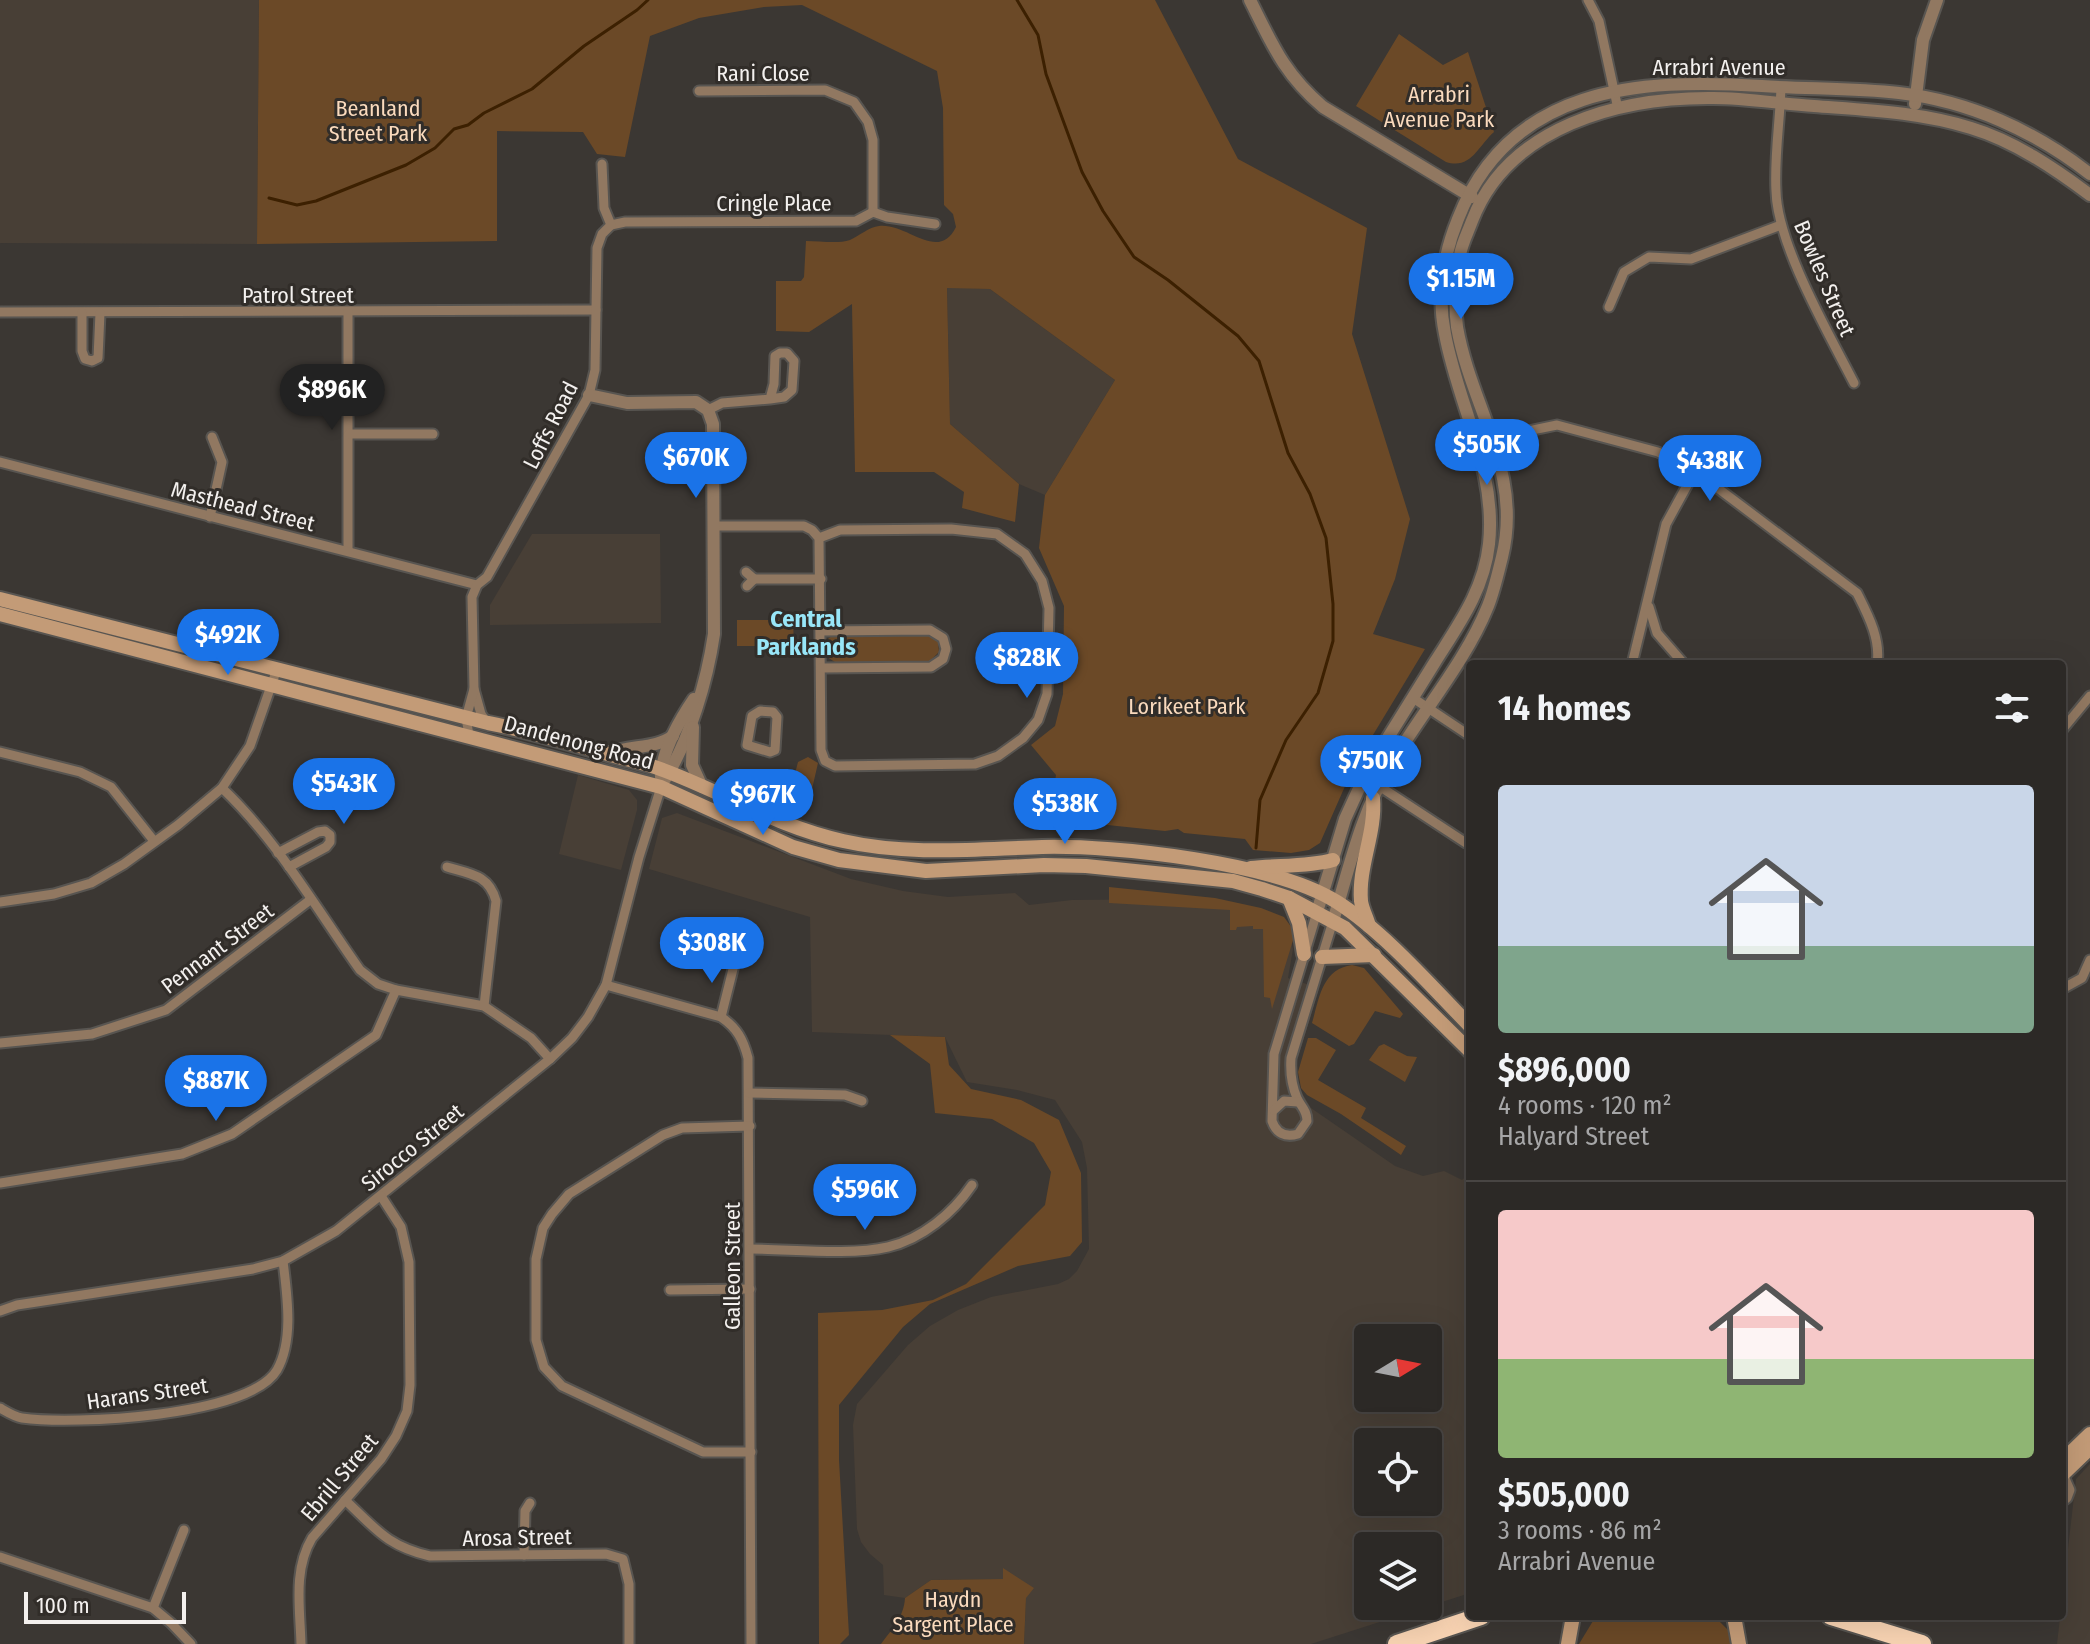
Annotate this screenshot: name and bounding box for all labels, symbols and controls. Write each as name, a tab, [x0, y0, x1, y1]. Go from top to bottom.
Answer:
street label: Arrabri Avenue	[1652, 54, 1786, 81]
street label: Rani Close	[716, 60, 810, 87]
park label: Arrabri Avenue Park	[1384, 81, 1495, 133]
park label: Beanland Street Park	[329, 95, 428, 147]
street label: Cringle Place	[716, 190, 832, 217]
street label: Bowles Street	[1788, 216, 1861, 341]
pin: $1.15M	[1396, 253, 1526, 321]
text: $1.15M	[1427, 263, 1495, 294]
street label: Patrol Street	[242, 282, 355, 309]
pin: $896K	[276, 364, 388, 432]
text: $896K	[298, 374, 366, 405]
street label: Loffs Road	[517, 377, 584, 473]
pin: $505K	[1431, 419, 1543, 487]
text: $505K	[1453, 429, 1521, 460]
pin: $670K	[640, 432, 752, 500]
pin: $438K	[1654, 435, 1766, 503]
text: $670K	[663, 442, 729, 473]
text: $438K	[1676, 445, 1744, 476]
street label: Masthead Street	[168, 476, 318, 538]
district label: Central Parklands	[756, 605, 856, 661]
pin: $492K	[172, 609, 284, 677]
text: $492K	[195, 619, 261, 650]
pin: $828K	[971, 632, 1083, 700]
text: $828K	[993, 642, 1061, 673]
icon: filters	[1990, 686, 2034, 730]
text: 14 homes	[1498, 688, 1631, 729]
park label: Lorikeet Park	[1128, 693, 1246, 720]
street label: Dandenong Road	[501, 710, 656, 775]
pin: $750K	[1315, 735, 1427, 803]
text: $750K	[1338, 745, 1404, 776]
pin: $543K	[288, 758, 400, 826]
text: $543K	[311, 768, 377, 799]
pin: $967K	[707, 769, 819, 837]
pin: $538K	[1009, 778, 1121, 846]
text: $967K	[730, 779, 796, 810]
text: $538K	[1032, 788, 1098, 819]
icon: home	[1694, 837, 1838, 981]
street label: Pennant Street	[156, 897, 279, 999]
pin: $308K	[656, 917, 768, 985]
text: $308K	[678, 927, 746, 958]
text: $896,000	[1498, 1049, 1631, 1090]
pin: $887K	[160, 1055, 272, 1123]
text: $887K	[183, 1065, 249, 1096]
text: 4 rooms · 120 m²	[1498, 1090, 1672, 1121]
street label: Sirocco Street	[356, 1097, 470, 1197]
text: Halyard Street	[1498, 1121, 1649, 1152]
pin: $596K	[809, 1164, 921, 1232]
text: $596K	[831, 1174, 899, 1205]
street label: Galleon Street	[719, 1201, 746, 1330]
icon: home	[1694, 1262, 1838, 1406]
north arrow	[1354, 1324, 1442, 1412]
map controls	[1354, 1324, 1442, 1620]
street label: Harans Street	[85, 1372, 210, 1415]
street label: Ebrill Street	[295, 1427, 384, 1527]
button: locate	[1354, 1428, 1442, 1516]
text: $505,000	[1498, 1474, 1630, 1515]
text: 3 rooms · 86 m²	[1498, 1515, 1662, 1546]
street label: Arosa Street	[462, 1523, 573, 1552]
button: layers	[1354, 1532, 1442, 1620]
text: Arrabri Avenue	[1498, 1546, 1655, 1577]
park label: Haydn Sargent Place	[892, 1586, 1014, 1638]
scale bar	[24, 1588, 186, 1624]
text: 100 m	[36, 1592, 90, 1619]

